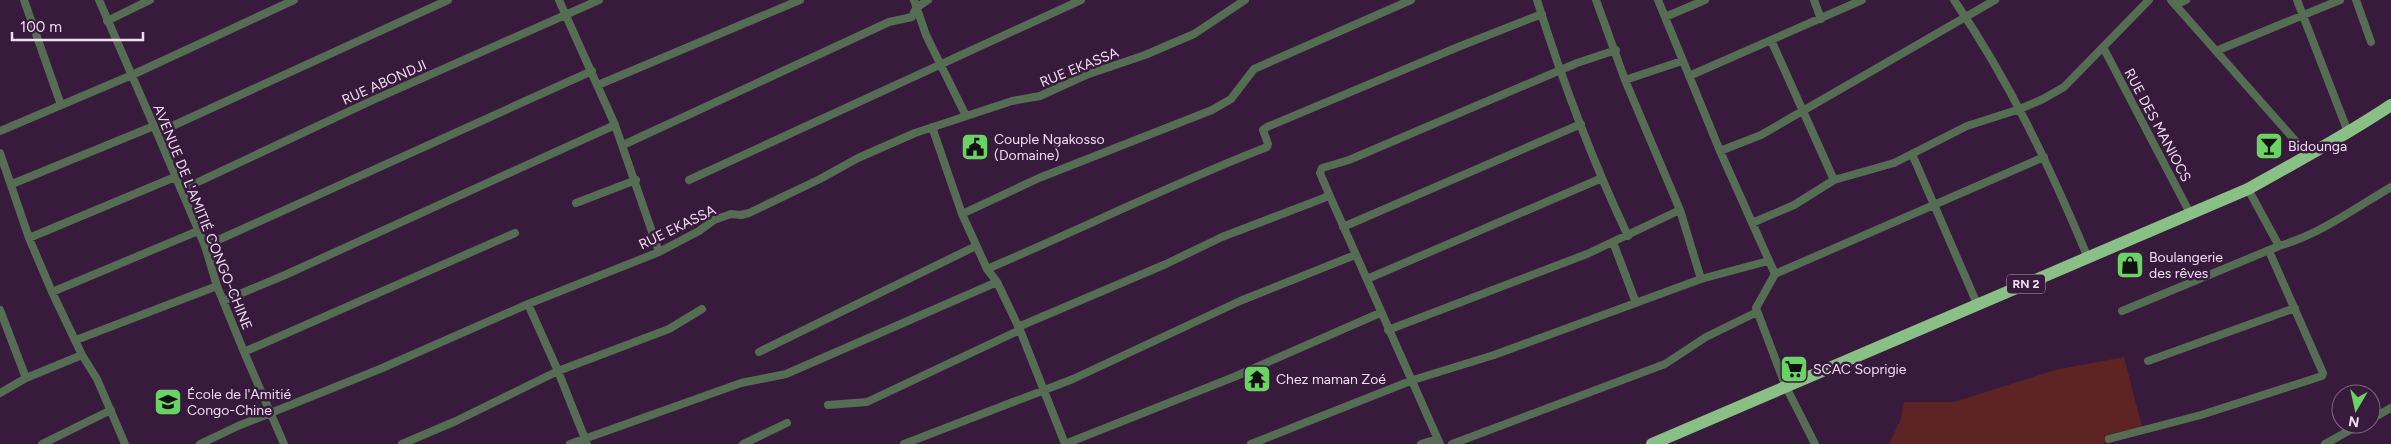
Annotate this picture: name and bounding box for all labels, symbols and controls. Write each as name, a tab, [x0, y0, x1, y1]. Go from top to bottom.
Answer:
scale bar	[12, 10, 144, 42]
text: 100 m	[20, 18, 62, 36]
street label: RUE EKASSA	[1037, 44, 1122, 91]
street label: RUE ABONDJI	[339, 56, 429, 109]
street label: RUE DES MANIOCS	[2121, 66, 2195, 185]
street label: AVENUE DE L'AMITIÉ CONGO-CHINE	[149, 102, 256, 332]
place label: Couple Ngakosso (Domaine)	[994, 131, 1105, 164]
bar icon: Bidounga	[2254, 131, 2284, 161]
public building icon: Couple Ngakosso (Domaine)	[960, 132, 990, 162]
place label: Bidounga	[2288, 138, 2347, 155]
street label: RUE EKASSA	[636, 201, 719, 253]
place label: Boulangerie des rêves	[2149, 249, 2223, 282]
shop icon: Boulangerie des rêves	[2115, 250, 2145, 280]
road number: RN 2	[2007, 274, 2045, 294]
supermarket icon: SCAC Soprigie	[1779, 354, 1809, 384]
place label: SCAC Soprigie	[1813, 361, 1907, 378]
temple icon: Chez maman Zoé	[1242, 364, 1272, 394]
place label: Chez maman Zoé	[1276, 371, 1386, 388]
north arrow	[2331, 384, 2381, 434]
place label: École de l'Amitié Congo-Chine	[187, 386, 292, 419]
school or university icon: École de l'Amitié Congo-Chine	[153, 387, 183, 417]
text: N	[2347, 412, 2361, 431]

